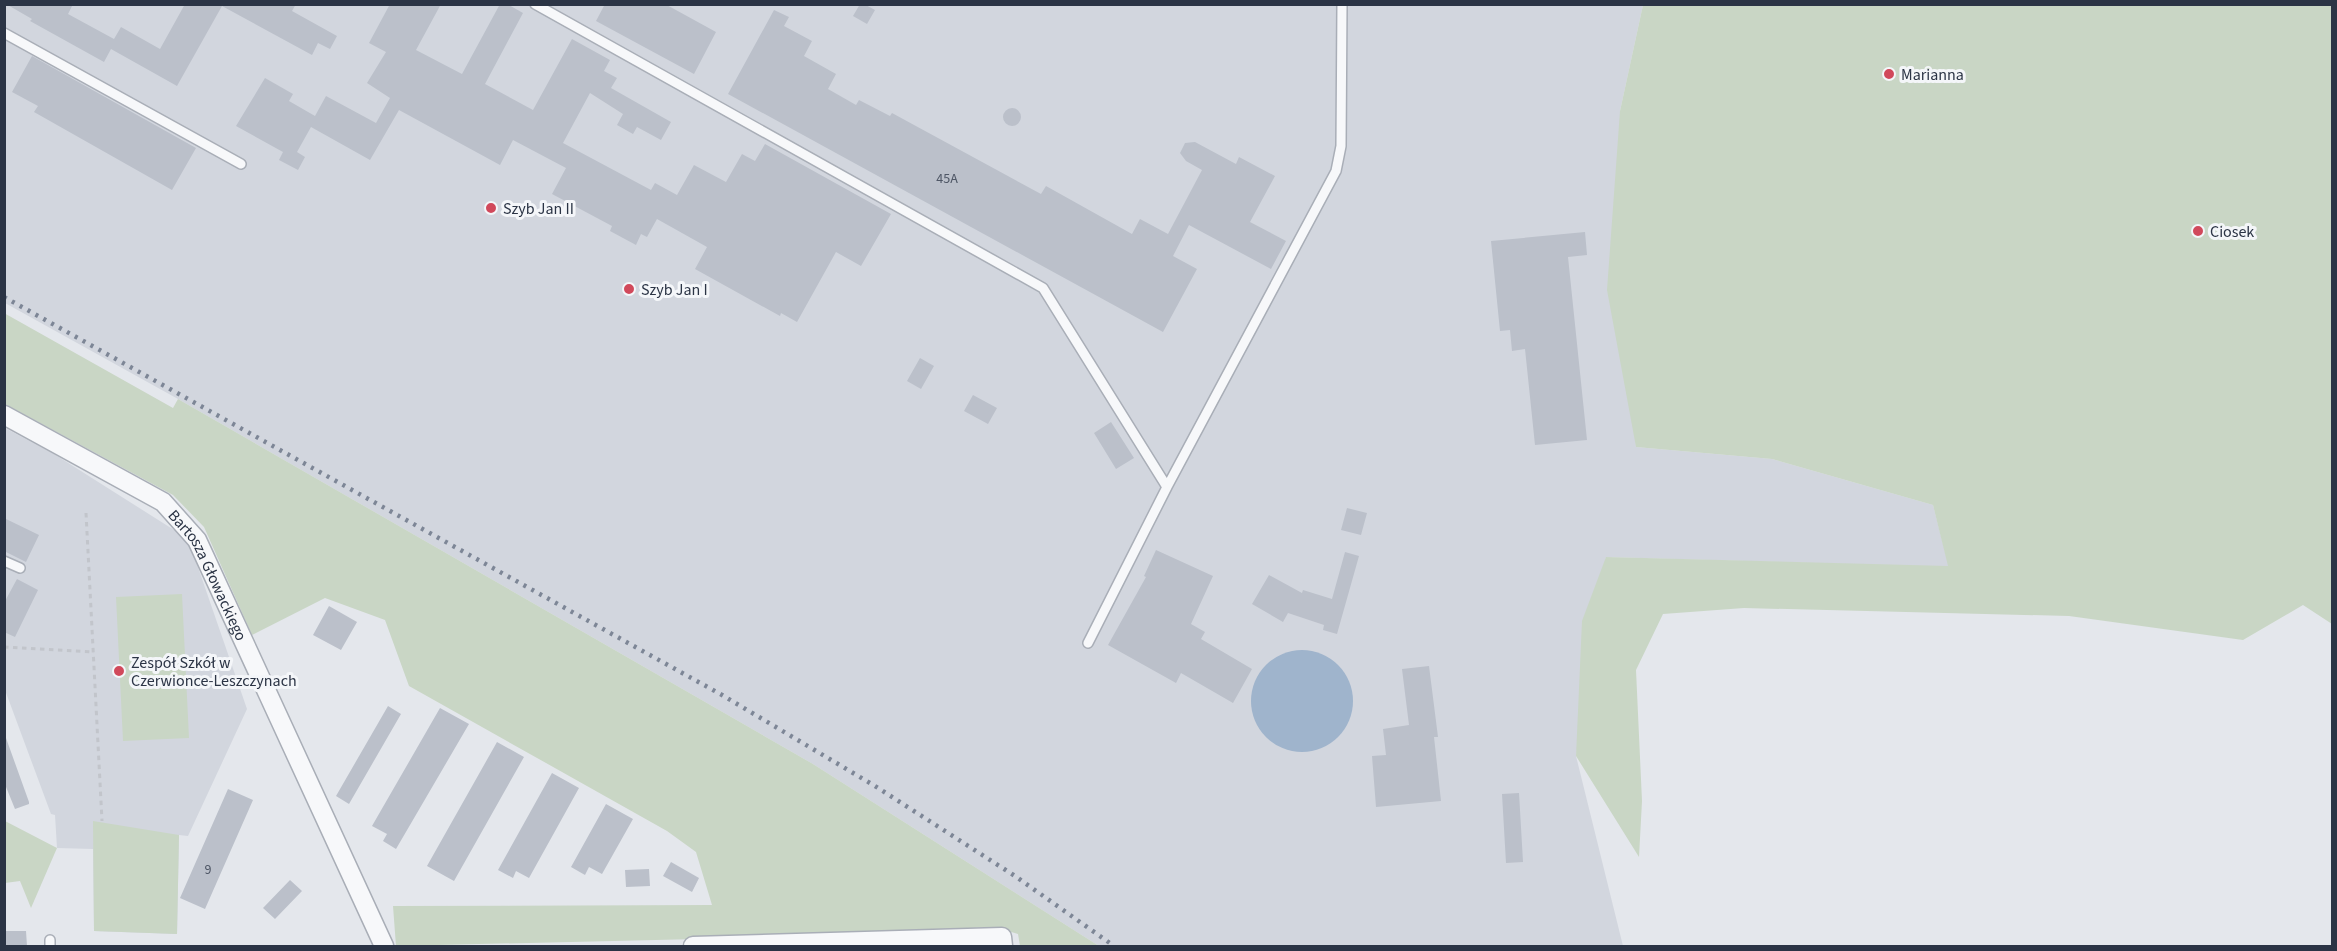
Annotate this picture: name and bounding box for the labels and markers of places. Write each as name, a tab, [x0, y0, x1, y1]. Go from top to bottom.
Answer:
place label: Marianna	[1901, 64, 1964, 86]
marker: Marianna	[1882, 67, 1896, 81]
place label: Szyb Jan II	[503, 198, 574, 220]
marker: Szyb Jan II	[484, 201, 498, 215]
place label: Ciosek	[2210, 221, 2254, 243]
marker: Ciosek	[2191, 224, 2205, 238]
place label: Szyb Jan I	[641, 279, 708, 301]
marker: Szyb Jan I	[622, 282, 636, 296]
place label: Zespół Szkół w Czerwionce-Leszczynach	[131, 652, 297, 692]
marker: Zespół Szkół w Czerwionce-Leszczynach	[112, 664, 126, 678]

